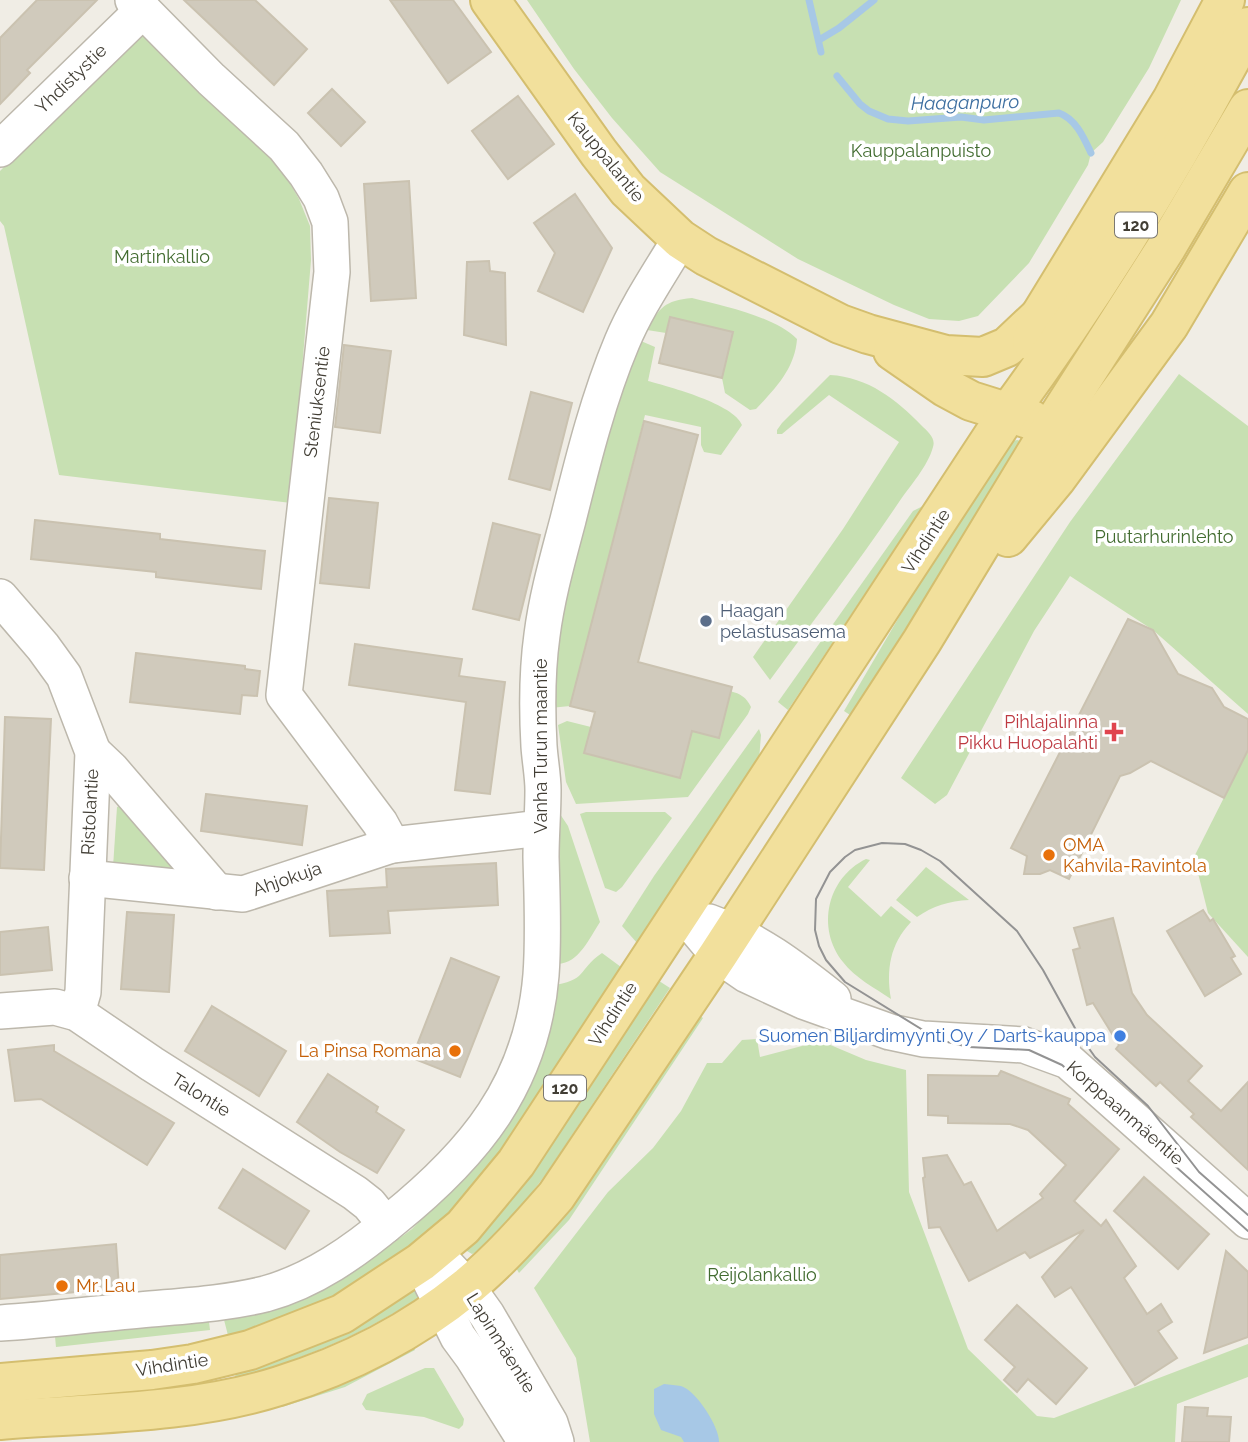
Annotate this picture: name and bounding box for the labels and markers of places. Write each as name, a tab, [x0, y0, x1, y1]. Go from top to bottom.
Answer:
place label: Haagan pelastusasema	[720, 600, 846, 642]
marker: Haagan pelastusasema	[698, 613, 714, 629]
place label: Pihlajalinna Pikku Huopalahti	[958, 711, 1098, 753]
marker: Pihlajalinna Pikku Huopalahti	[1104, 722, 1124, 742]
place label: OMA Kahvila-Ravintola	[1063, 834, 1207, 876]
marker: OMA Kahvila-Ravintola	[1041, 847, 1057, 863]
place label: Suomen Biljardimyynti Oy / Darts-kauppa	[759, 1025, 1106, 1046]
marker: Suomen Biljardimyynti Oy / Darts-kauppa	[1112, 1028, 1128, 1044]
place label: La Pinsa Romana	[299, 1040, 441, 1061]
marker: La Pinsa Romana	[447, 1043, 463, 1059]
place label: Mr. Lau	[76, 1275, 135, 1296]
marker: Mr. Lau	[54, 1278, 70, 1294]

